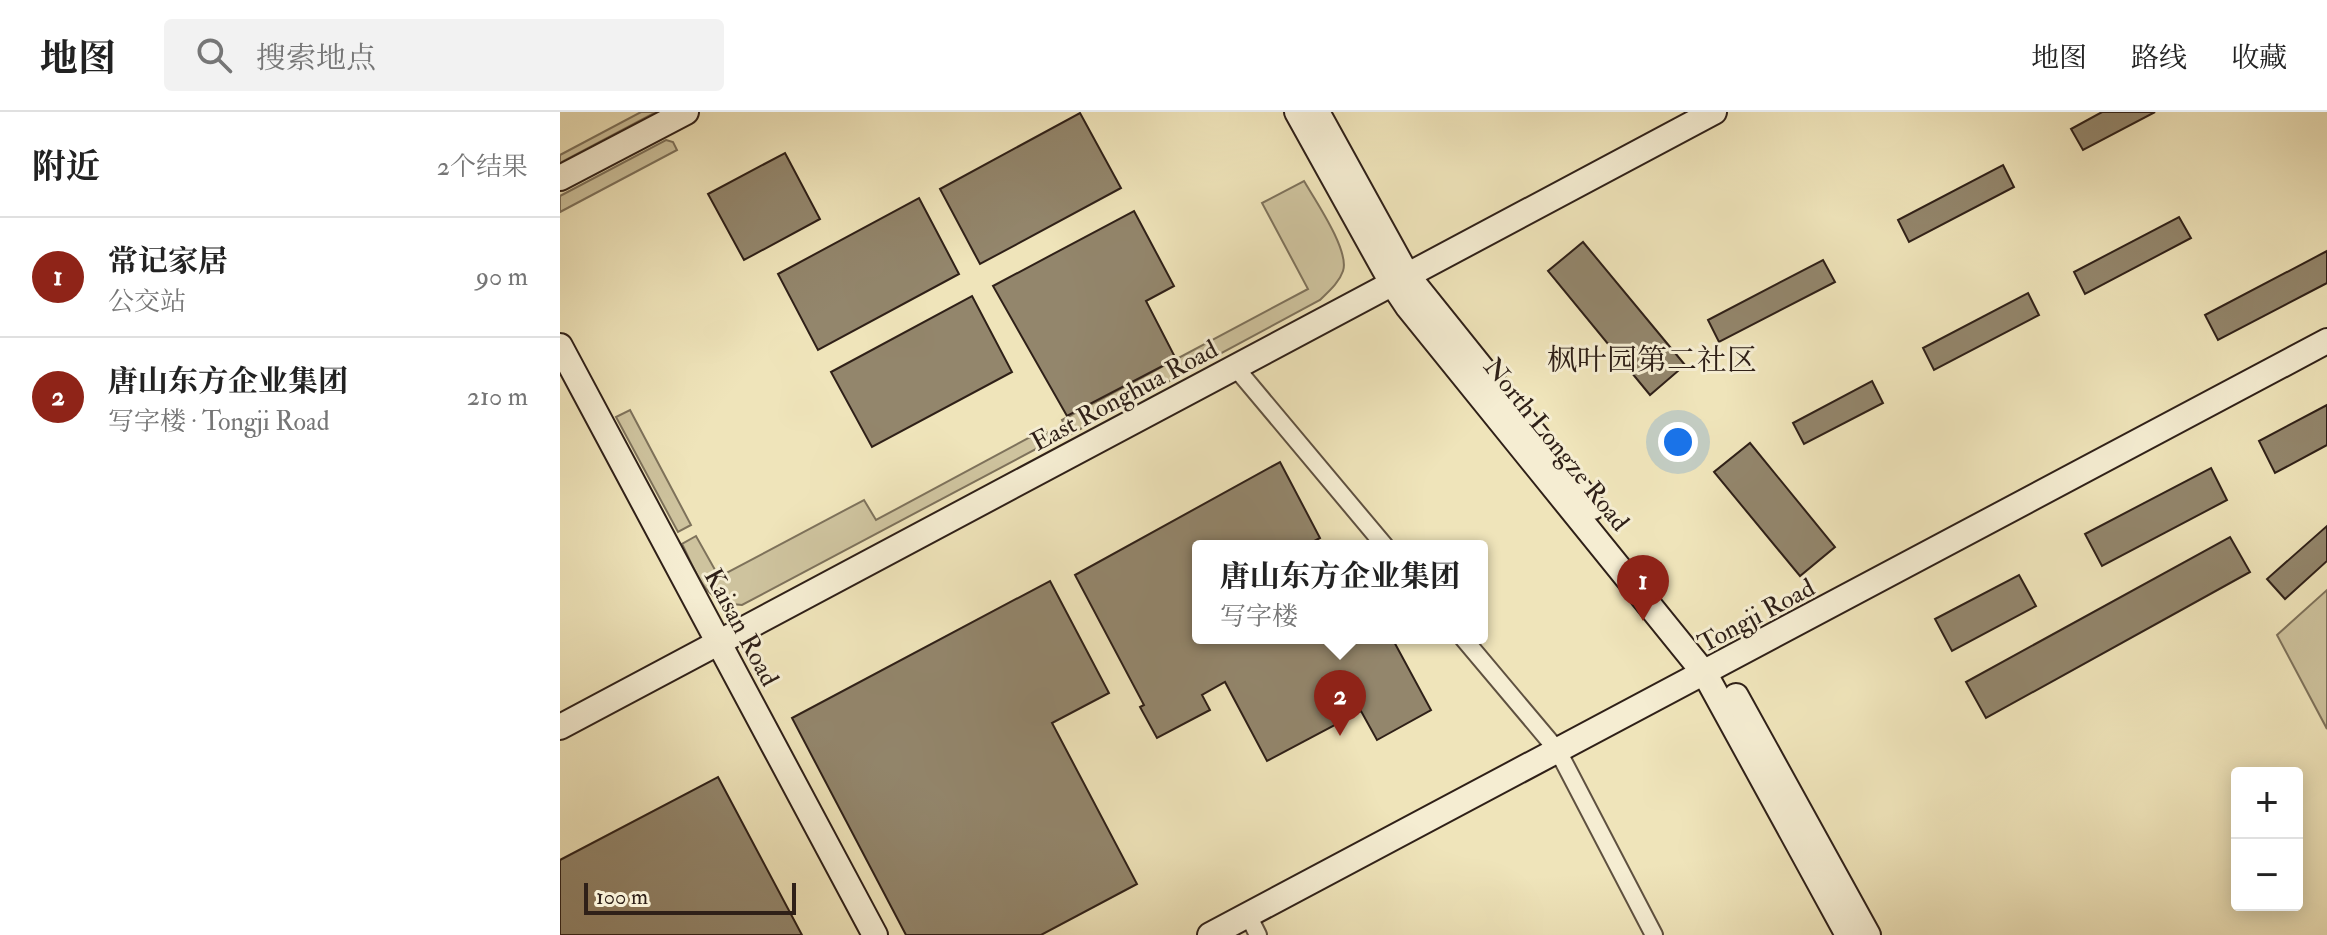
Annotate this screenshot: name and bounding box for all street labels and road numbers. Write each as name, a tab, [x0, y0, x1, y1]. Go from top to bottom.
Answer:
street label: East Ronghua Road	[1026, 333, 1223, 459]
street label: North Longze Road	[1477, 352, 1636, 538]
street label: Kaisan Road	[697, 563, 786, 692]
street label: Tongji Road	[1693, 572, 1820, 660]

